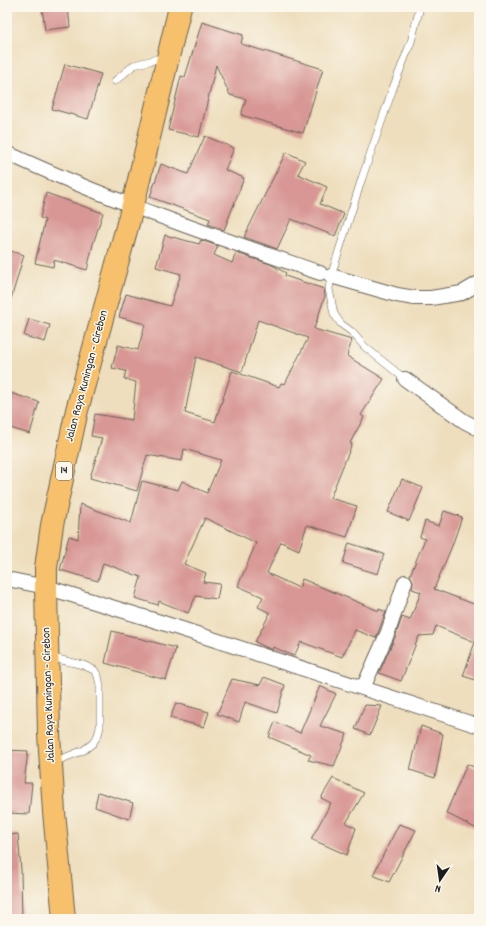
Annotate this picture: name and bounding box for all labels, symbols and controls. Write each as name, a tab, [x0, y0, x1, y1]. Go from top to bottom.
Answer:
street label: Jalan Raya Kuningan - Cirebon	[61, 308, 113, 444]
road number: 14	[56, 462, 72, 480]
street label: Jalan Raya Kuningan - Cirebon	[38, 627, 60, 763]
north arrow	[420, 860, 460, 900]
text: N	[433, 879, 443, 896]

